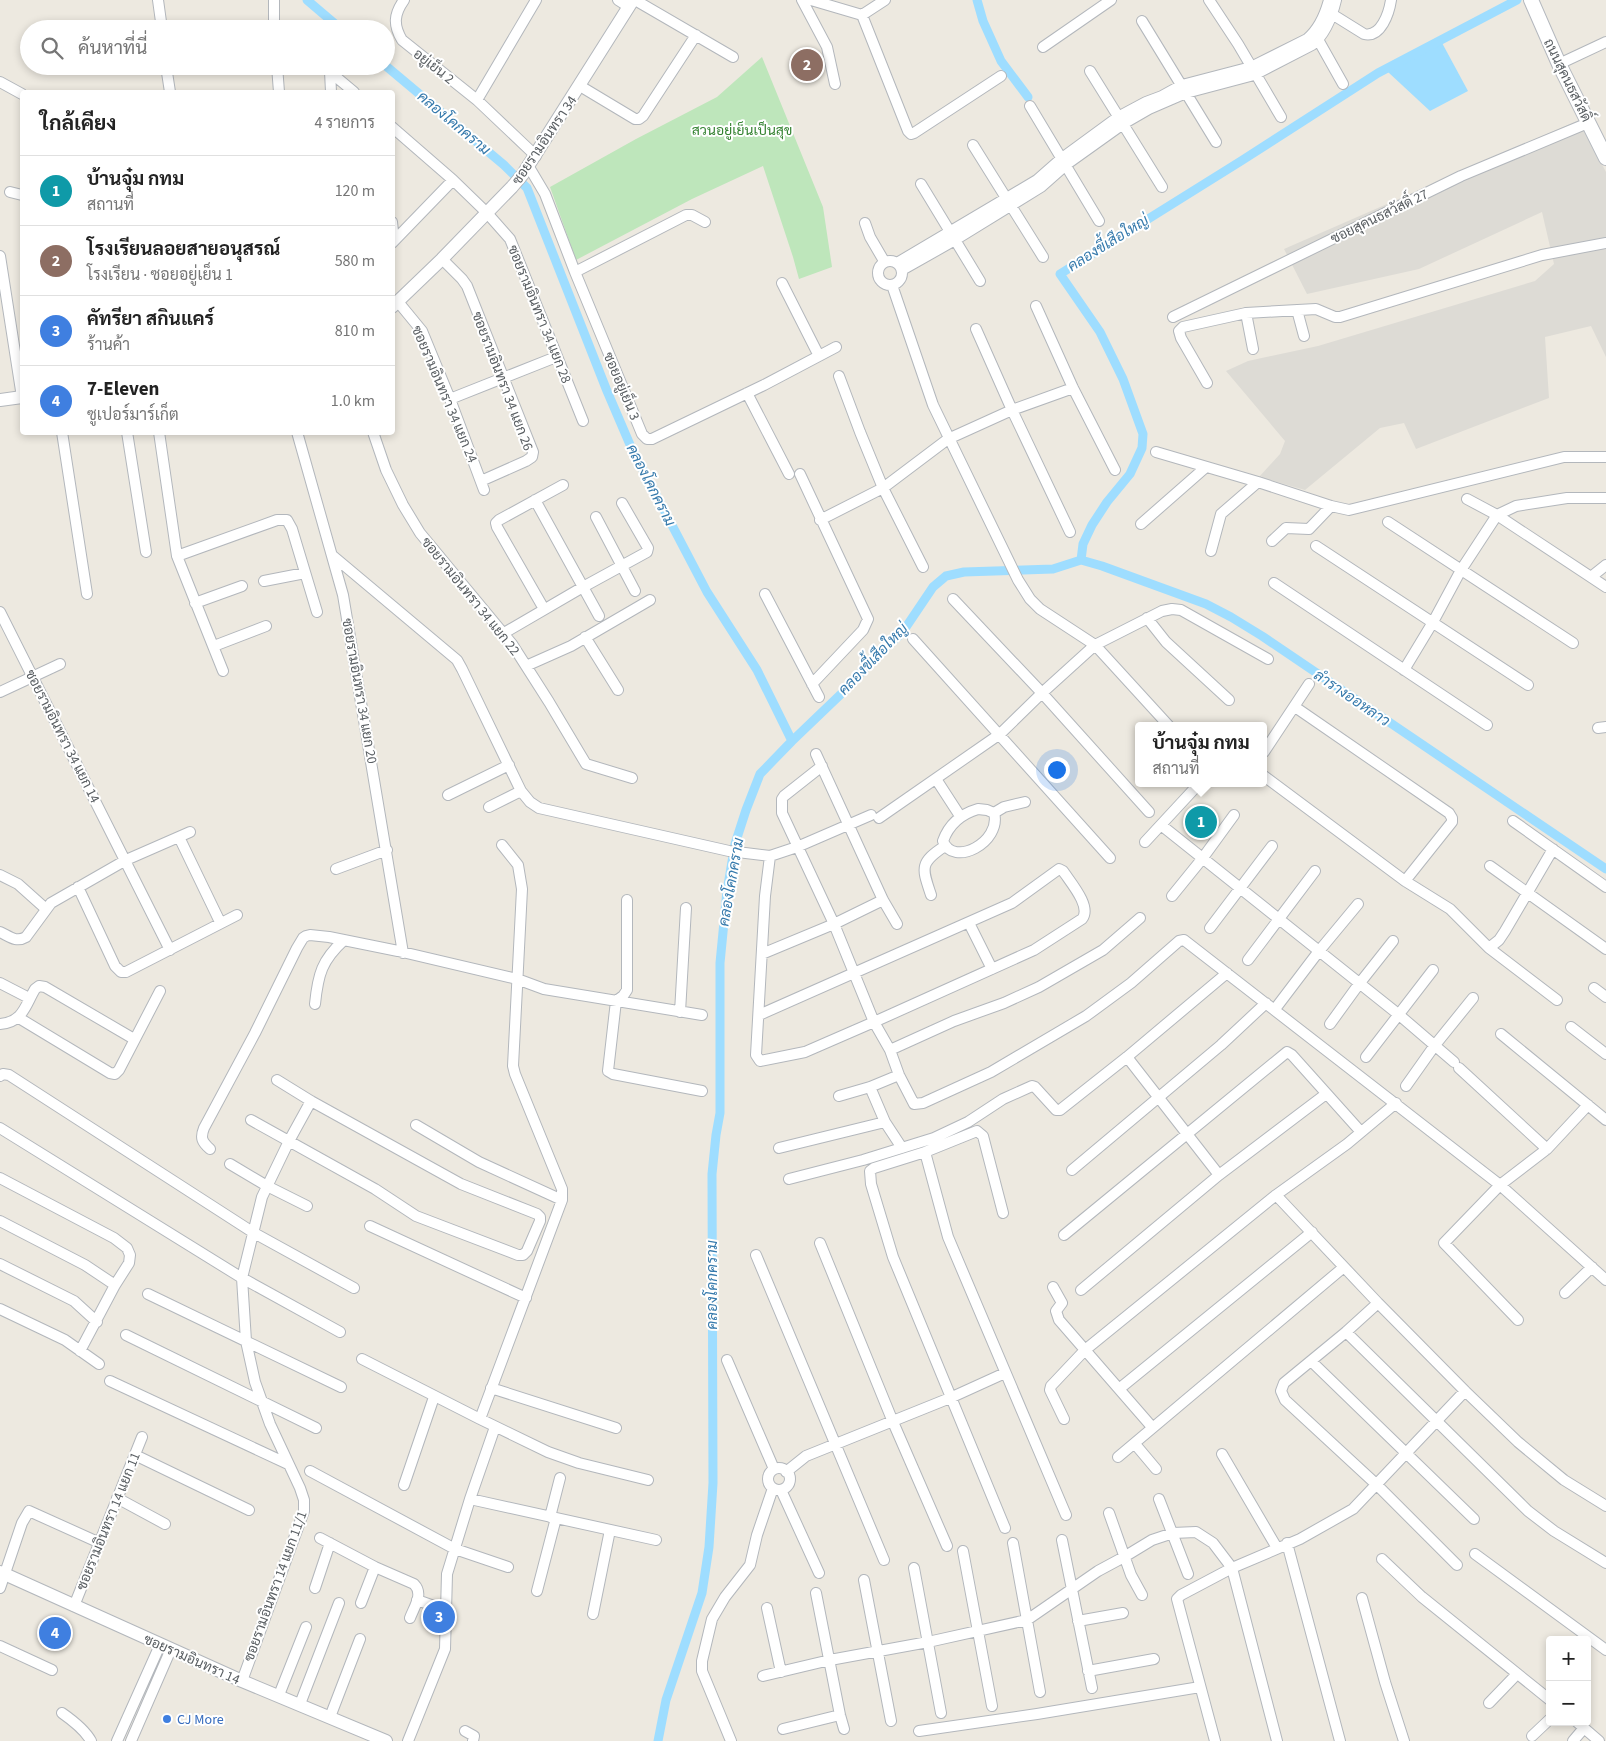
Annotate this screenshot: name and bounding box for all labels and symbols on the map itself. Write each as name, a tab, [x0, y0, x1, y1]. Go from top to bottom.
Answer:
street label: ถนนสุคนธสวัสดิ์	[1538, 34, 1599, 126]
street label: อยู่เย็น 2	[409, 44, 458, 89]
pin: 2	[791, 46, 823, 84]
water label: คลองโคกคราม	[413, 87, 495, 160]
street label: ซอยรามอินทรา 34	[508, 92, 582, 189]
park label: สวนอยู่เย็นเป็นสุข	[692, 121, 792, 141]
street label: ซอยสุคนธสวัสดิ์ 27	[1326, 182, 1432, 249]
water label: คลองขี้เสือใหญ่	[1061, 205, 1154, 277]
street label: ซอยรามอินทรา 34 แยก 28	[502, 242, 576, 386]
street label: ซอยรามอินทรา 34 แยก 26	[466, 309, 538, 454]
street label: ซอยรามอินทรา 34 แยก 24	[406, 323, 482, 466]
street label: ซอยอยู่เย็น 3	[598, 349, 644, 424]
water label: คลองโคกคราม	[621, 441, 680, 530]
street label: ซอยรามอินทรา 34 แยก 22	[416, 533, 524, 660]
water label: คลองขี้เสือใหญ่	[830, 615, 914, 700]
street label: ซอยรามอินทรา 34 แยก 20	[336, 617, 382, 765]
water label: ลำรางออหลาว	[1309, 665, 1394, 732]
street label: ซอยรามอินทรา 34 แยก 14	[20, 666, 104, 807]
your location	[1044, 757, 1070, 783]
pin: 1	[1185, 803, 1217, 841]
water label: คลองโคกคราม	[713, 836, 750, 928]
water label: คลองโคกคราม	[702, 1240, 723, 1330]
street label: ซอยรามอินทรา 14 แยก 11	[72, 1449, 146, 1593]
street label: ซอยรามอินทรา 14 แยก 11/1	[239, 1508, 313, 1665]
pin: 3	[423, 1598, 455, 1636]
pin: 4	[39, 1614, 71, 1652]
street label: ซอยรามอินทรา 14	[140, 1630, 243, 1690]
place label: CJ More	[177, 1710, 224, 1730]
marker: CJ More	[161, 1713, 173, 1725]

